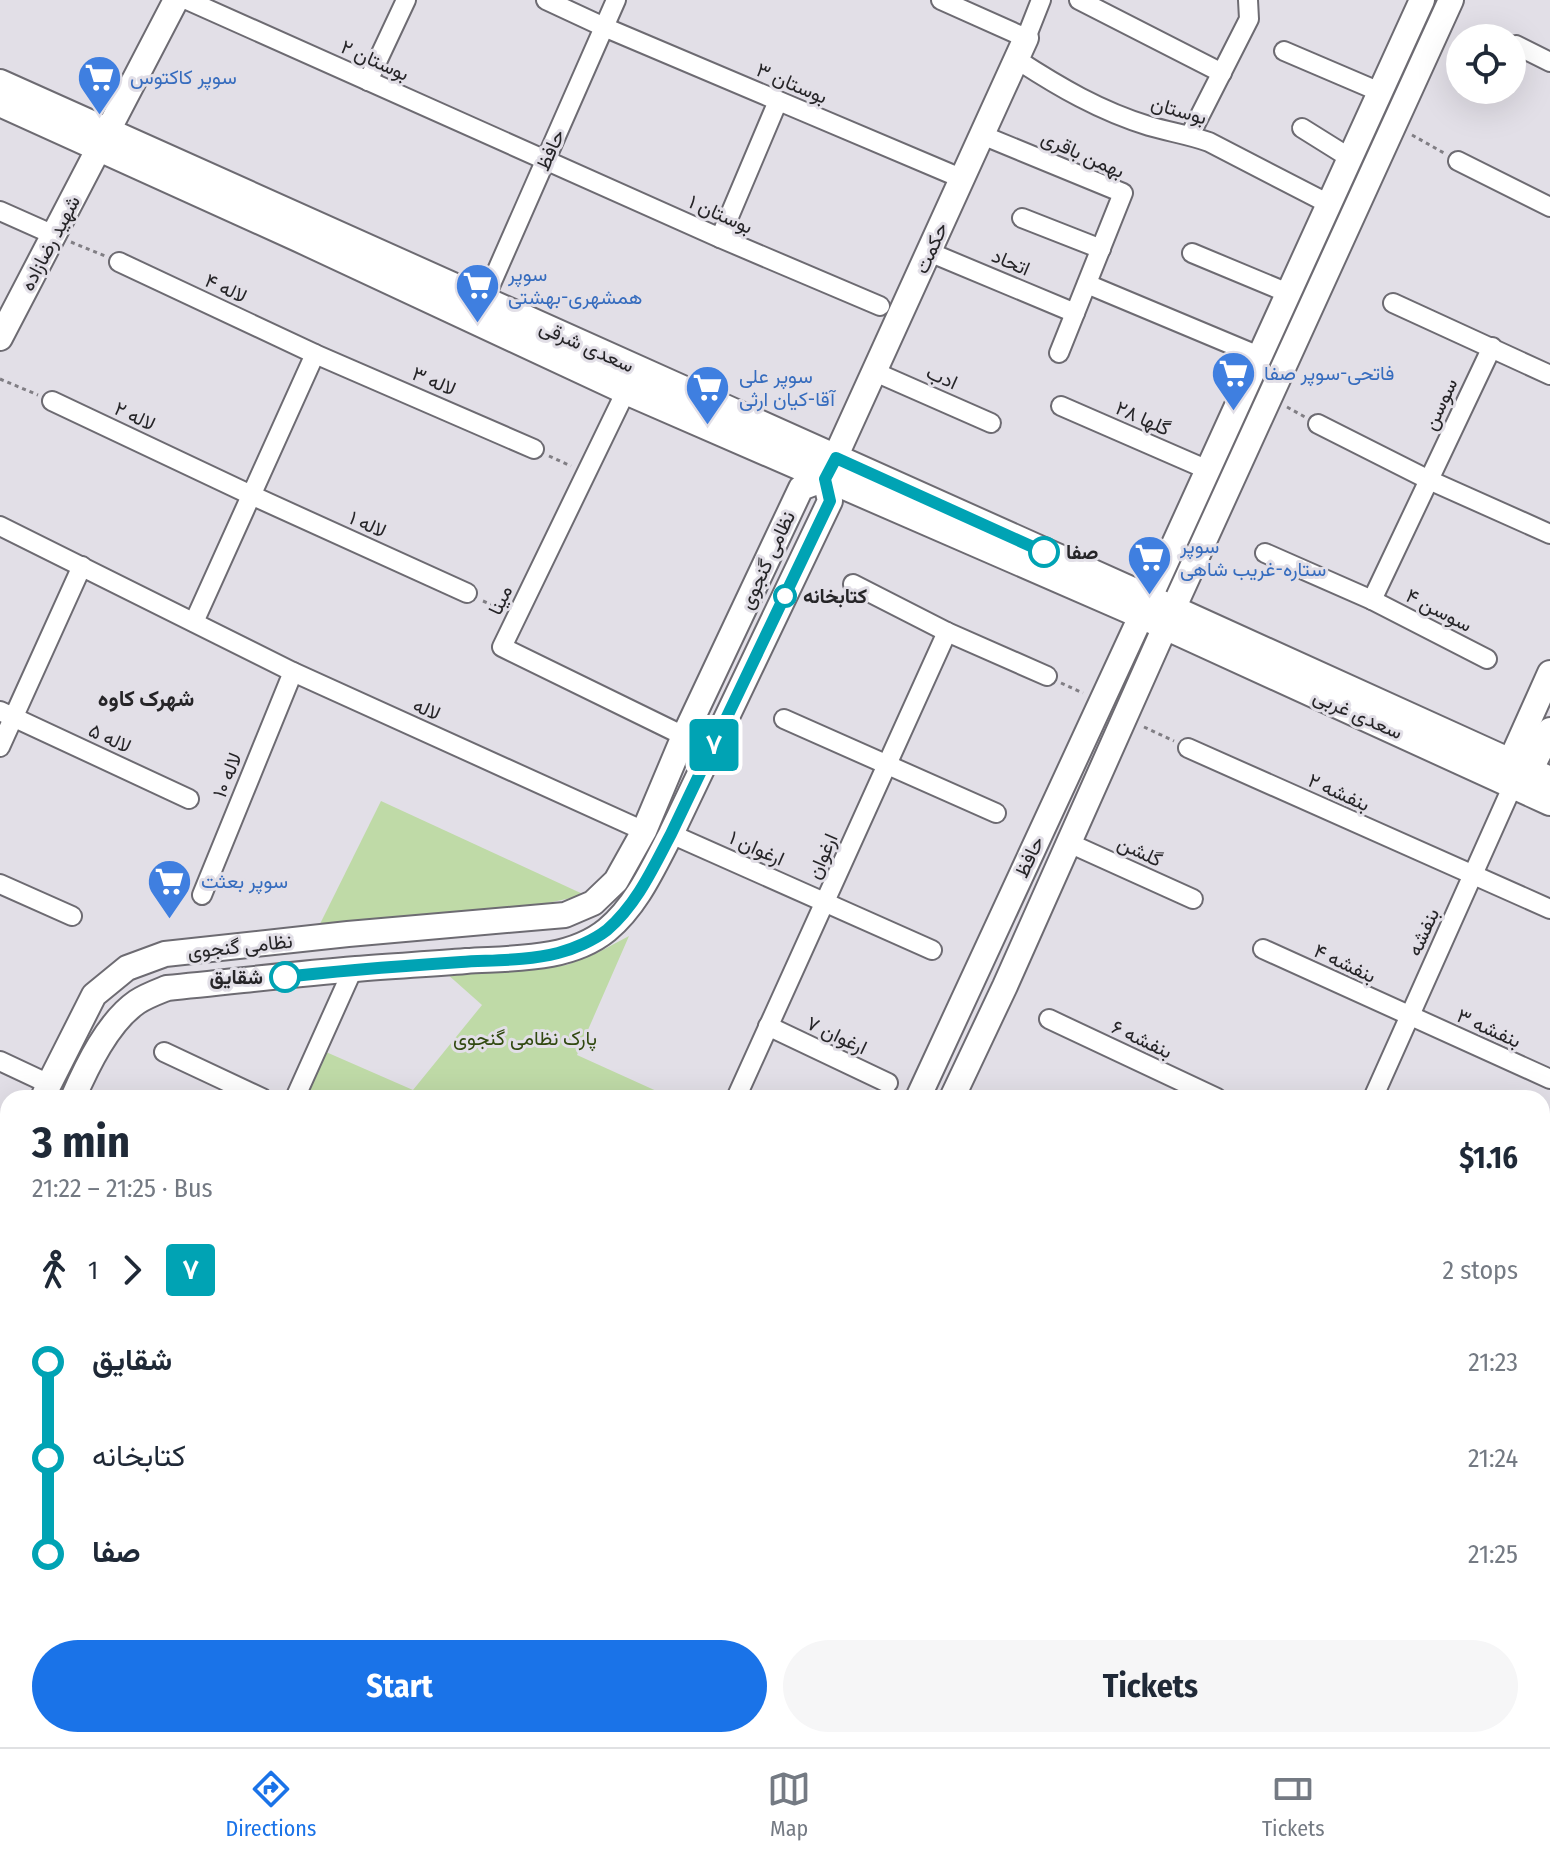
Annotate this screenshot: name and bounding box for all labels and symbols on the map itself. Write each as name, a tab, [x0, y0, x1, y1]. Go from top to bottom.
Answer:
street label: بوستان ۲	[337, 34, 413, 87]
supermarket icon: سوپر کاکتوس	[75, 53, 123, 116]
street label: بوستان ۳	[752, 57, 831, 110]
place label: سوپر کاکتوس	[130, 65, 237, 91]
street label: بوستان	[1148, 91, 1210, 130]
street label: حافظ	[530, 125, 570, 175]
street label: بهمن باقری	[1037, 125, 1128, 184]
street label: بوستان ۱	[685, 189, 757, 240]
street label: شهید رضازاده	[15, 191, 86, 295]
street label: حکمت	[909, 219, 953, 277]
street label: اتحاد	[988, 243, 1034, 281]
supermarket icon: سوپر همشهری-بهشتی	[453, 261, 501, 324]
place label: سوپر همشهری-بهشتی	[507, 262, 642, 310]
street label: لاله ۴	[201, 268, 251, 308]
street label: سعدی شرقی	[536, 315, 638, 378]
supermarket icon: فاتحی-سوپر صفا	[1209, 349, 1257, 412]
street label: ادب	[923, 360, 961, 394]
street label: لاله ۳	[408, 361, 460, 401]
place label: فاتحی-سوپر صفا	[1264, 361, 1394, 387]
supermarket icon: سوپر علی آقا-کیان ارثی	[684, 363, 732, 426]
place label: سوپر علی آقا-کیان ارثی	[739, 364, 836, 412]
street label: سوسن	[1418, 374, 1463, 434]
street label: گلها ۲۸	[1111, 395, 1174, 442]
street label: لاله ۲	[111, 396, 159, 436]
street label: لاله ۱	[346, 505, 390, 543]
street label: نظامی گنجوی	[734, 507, 801, 613]
supermarket icon: سوپر ستاره-غریب شاهی	[1125, 533, 1173, 596]
place label: سوپر ستاره-غریب شاهی	[1179, 534, 1326, 582]
marker: صفا	[1029, 537, 1059, 567]
place label: صفا	[1066, 540, 1098, 564]
street label: مینا	[483, 581, 517, 619]
street label: سوسن ۴	[1401, 583, 1476, 638]
place label: کتابخانه	[803, 584, 867, 608]
marker: کتابخانه	[774, 585, 796, 607]
street label: سعدی غربی	[1309, 684, 1406, 745]
district label: شهرک کاوه	[98, 685, 194, 712]
street label: لاله	[410, 692, 444, 726]
street label: لاله ۵	[85, 718, 135, 758]
line badge: ۷	[688, 719, 740, 771]
street label: لاله ۱۰	[207, 749, 247, 801]
street label: بنفشه ۲	[1304, 768, 1374, 816]
street label: ارغوان ۱	[725, 825, 788, 872]
street label: ارغوان	[801, 829, 844, 883]
street label: گلشن	[1114, 830, 1166, 872]
street label: حافظ	[1009, 832, 1049, 882]
supermarket icon: سوپر بعثت	[146, 857, 194, 920]
place label: سوپر بعثت	[201, 869, 288, 895]
street label: بنفشه	[1402, 904, 1444, 960]
street label: نظامی گنجوی	[186, 929, 294, 964]
street label: بنفشه ۴	[1310, 938, 1380, 988]
marker: شقایق	[270, 962, 300, 992]
place label: شقایق	[210, 965, 263, 989]
street label: بنفشه ۳	[1453, 1003, 1525, 1053]
street label: ارغوان ۷	[803, 1011, 871, 1060]
street label: بنفشه ۶	[1108, 1015, 1176, 1063]
park label: پارک نظامی گنجوی	[453, 1026, 597, 1052]

